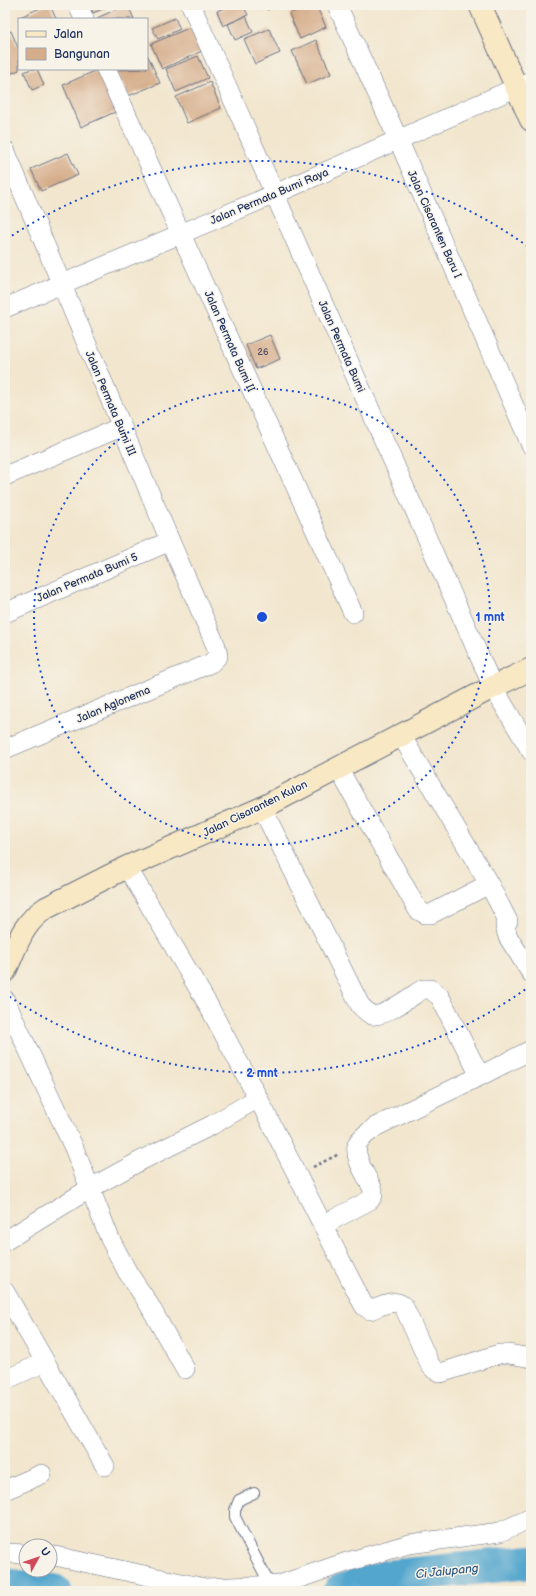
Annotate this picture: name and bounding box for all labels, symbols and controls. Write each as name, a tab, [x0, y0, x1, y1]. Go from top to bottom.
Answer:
legend	[18, 18, 148, 70]
text: Jalan	[54, 27, 83, 42]
text: Bangunan	[54, 47, 110, 62]
street label: Jalan Permata Bumi Raya	[208, 166, 330, 227]
street label: Jalan Cisaranten Baru I	[405, 168, 464, 281]
street label: Jalan Permata Bumi II	[201, 289, 258, 394]
street label: Jalan Permata Bumi	[315, 298, 368, 394]
house number: 26	[258, 347, 269, 358]
street label: Jalan Permata Bumi III	[83, 349, 139, 458]
street label: Jalan Permata Bumi 5	[35, 550, 140, 605]
centre of rings	[255, 610, 269, 624]
text: 1 mnt	[475, 610, 505, 625]
street label: Jalan Aglonema	[74, 683, 152, 726]
street label: Jalan Cisaranten Kulon	[201, 778, 309, 839]
text: 2 mnt	[246, 1066, 278, 1081]
north arrow	[18, 1538, 58, 1578]
text: U	[38, 1545, 53, 1559]
water label: Ci Jalupang	[415, 1561, 480, 1582]

